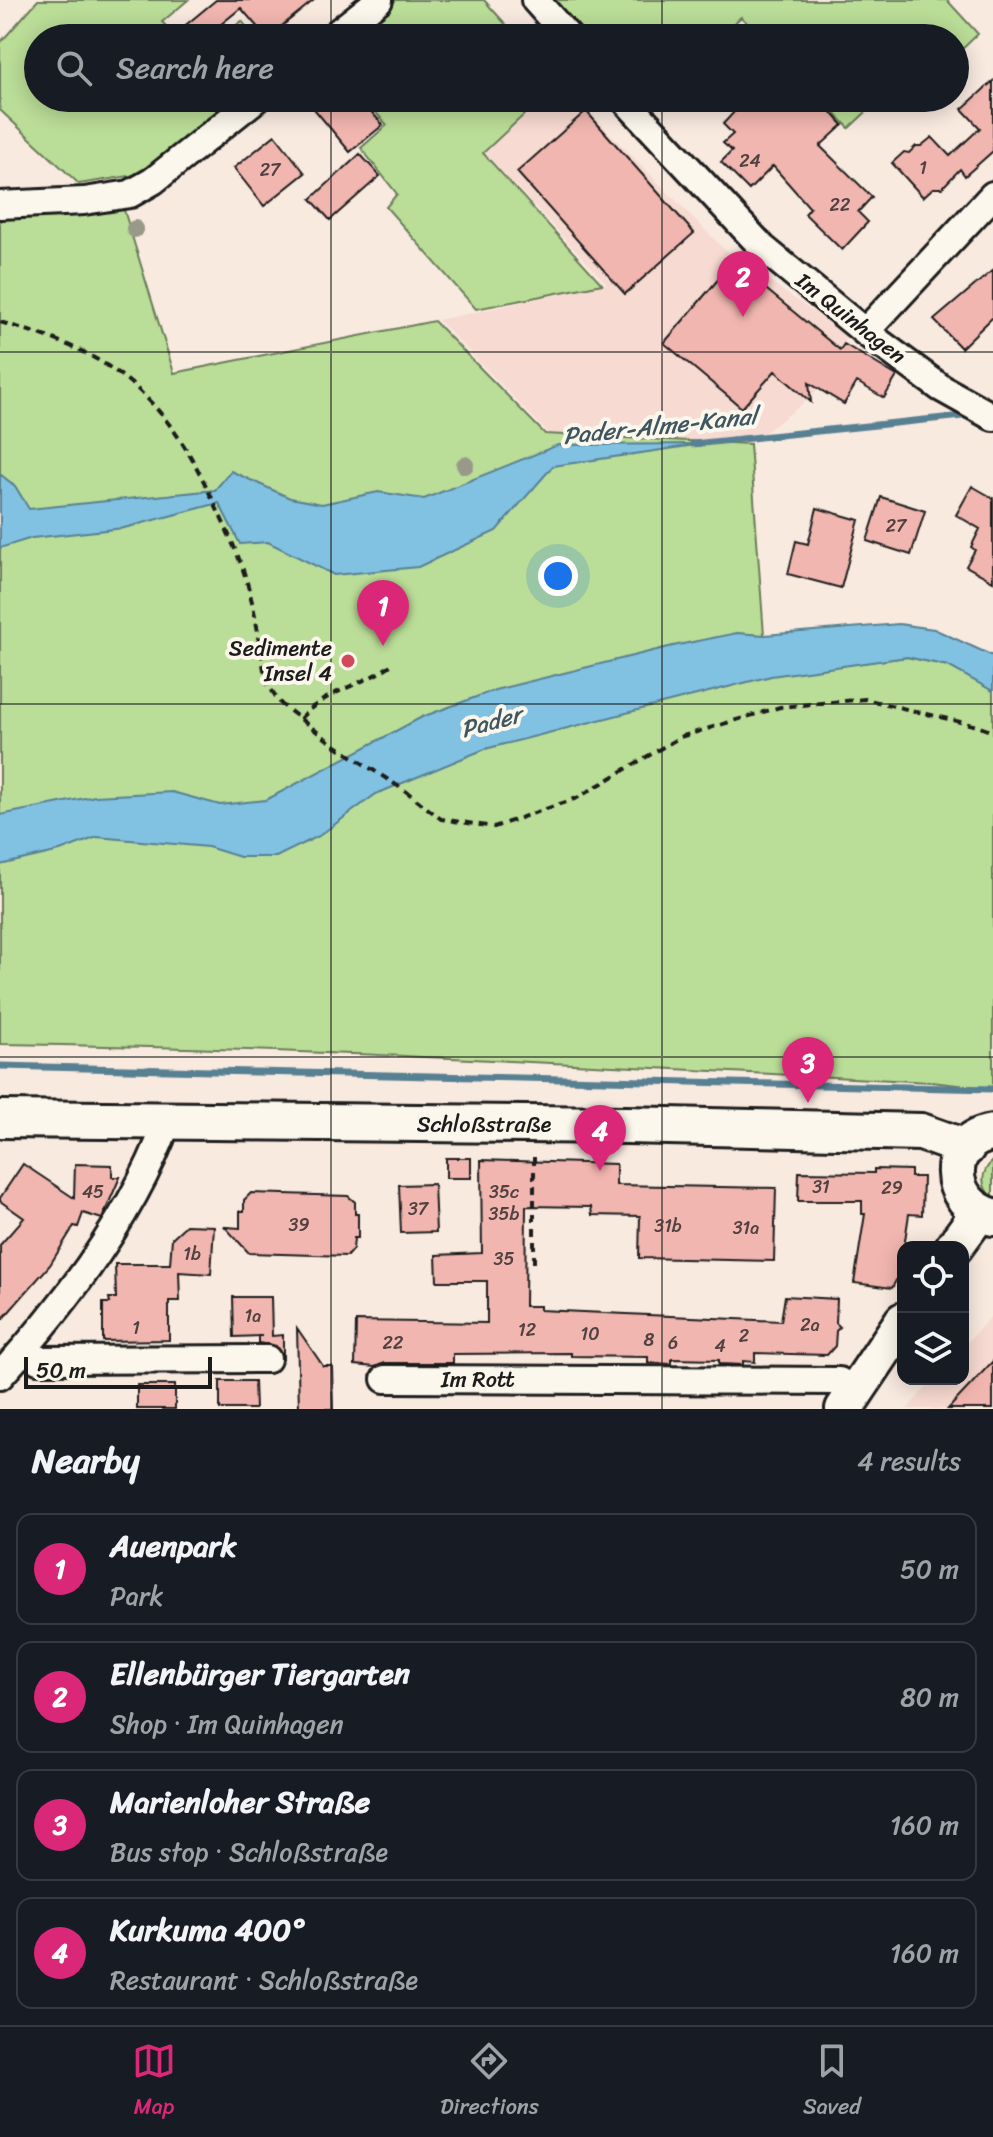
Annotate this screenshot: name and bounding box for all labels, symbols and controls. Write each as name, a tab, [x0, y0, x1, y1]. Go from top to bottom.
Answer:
search box	[24, 24, 969, 112]
text: Search here	[116, 41, 274, 95]
icon: search	[52, 46, 96, 90]
house number: 24	[739, 145, 761, 177]
house number: 1	[919, 152, 927, 184]
house number: 27	[260, 154, 282, 186]
house number: 22	[830, 189, 850, 221]
pin: 2	[717, 251, 769, 317]
street label: Im Quinhagen	[786, 261, 915, 374]
water label: Pader-Alme-Kanal	[561, 394, 764, 457]
house number: 27	[886, 510, 908, 542]
your location	[538, 556, 578, 596]
pin: 1	[357, 580, 409, 646]
place label: Sedimente Insel 4	[229, 629, 332, 693]
marker: Sedimente Insel 4	[339, 652, 357, 670]
water label: Pader	[456, 693, 530, 750]
pin: 3	[782, 1037, 834, 1103]
street label: Schloßstraße	[417, 1105, 552, 1144]
pin: 4	[574, 1105, 626, 1171]
house number: 31	[812, 1171, 830, 1203]
house number: 29	[881, 1172, 903, 1204]
house number: 45	[82, 1176, 104, 1208]
house number: 35c	[489, 1176, 519, 1208]
house number: 37	[408, 1193, 430, 1225]
house number: 35b	[489, 1198, 519, 1230]
house number: 39	[289, 1209, 309, 1241]
house number: 31b	[654, 1210, 682, 1242]
house number: 31a	[733, 1212, 759, 1244]
house number: 1b	[183, 1238, 201, 1270]
map controls	[897, 1241, 969, 1385]
button: locate	[897, 1241, 969, 1313]
house number: 35	[494, 1243, 514, 1275]
house number: 1a	[245, 1300, 261, 1332]
house number: 2a	[800, 1309, 820, 1341]
house number: 1	[132, 1312, 140, 1344]
button: layers	[897, 1313, 969, 1385]
house number: 12	[518, 1314, 536, 1346]
house number: 10	[580, 1318, 600, 1350]
house number: 2	[739, 1320, 749, 1352]
house number: 8	[644, 1324, 655, 1356]
house number: 22	[383, 1327, 403, 1359]
house number: 6	[668, 1327, 678, 1359]
house number: 4	[714, 1330, 726, 1362]
text: 50 m	[36, 1351, 86, 1390]
scale bar	[24, 1353, 212, 1389]
street label: Im Rott	[440, 1360, 515, 1399]
text: Nearby	[32, 1431, 140, 1491]
text: 4 results	[857, 1438, 961, 1484]
text: Auenpark	[110, 1519, 236, 1573]
text: 1	[54, 1546, 66, 1592]
text: 50 m	[900, 1546, 959, 1592]
text: Park	[110, 1573, 163, 1619]
text: Ellenbürger Tiergarten	[110, 1647, 410, 1701]
text: 2	[52, 1674, 68, 1720]
text: 80 m	[900, 1674, 959, 1720]
text: Shop · Im Quinhagen	[110, 1701, 344, 1747]
text: Marienloher Straße	[110, 1775, 370, 1829]
text: 3	[53, 1802, 67, 1848]
text: 160 m	[890, 1802, 959, 1848]
text: Bus stop · Schloßstraße	[110, 1829, 388, 1875]
text: Kurkuma 400°	[110, 1903, 304, 1957]
text: 4	[52, 1930, 68, 1976]
text: 160 m	[890, 1930, 959, 1976]
text: Restaurant · Schloßstraße	[110, 1957, 418, 2003]
tab: Map	[132, 2039, 176, 2126]
tab: Directions	[440, 2039, 539, 2126]
tab: Saved	[803, 2039, 861, 2126]

